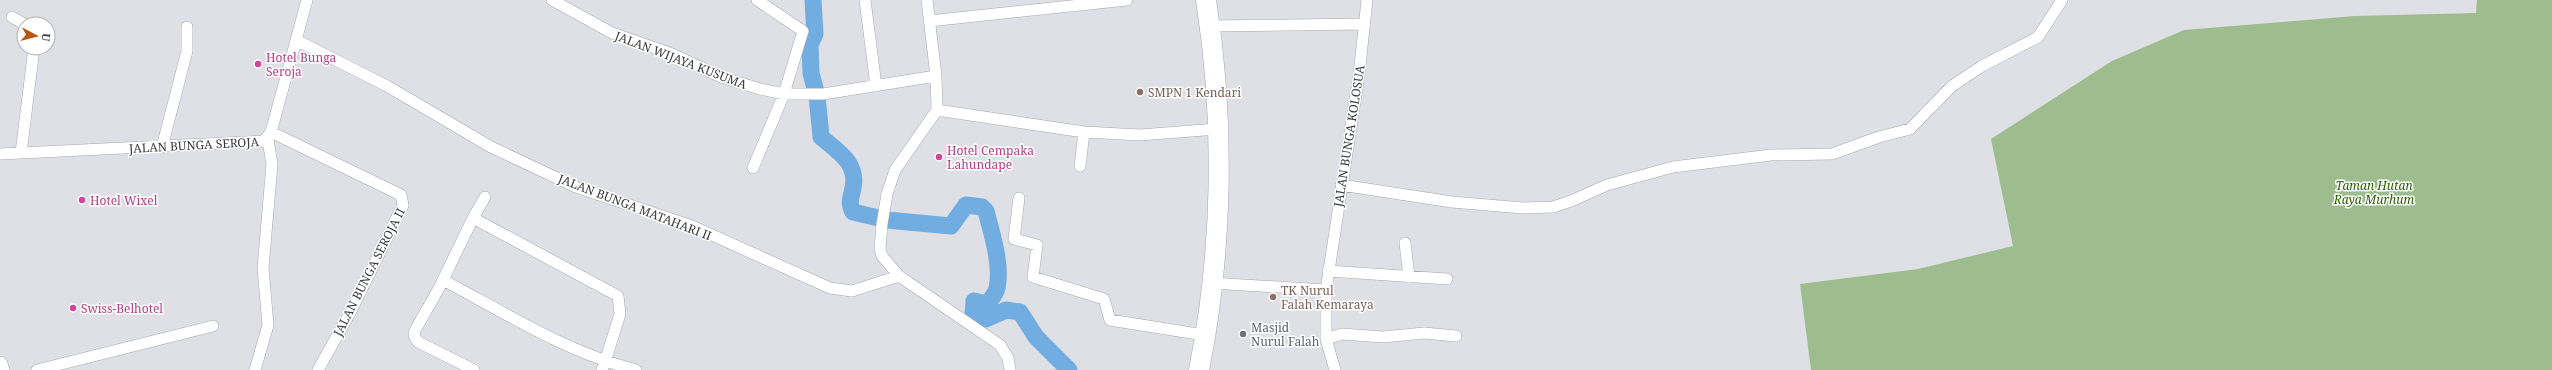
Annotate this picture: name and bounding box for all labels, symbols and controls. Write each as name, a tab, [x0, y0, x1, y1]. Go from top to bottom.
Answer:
north arrow	[16, 16, 56, 56]
street label: JALAN WIJAYA KUSUMA	[612, 27, 750, 93]
text: U	[38, 32, 54, 43]
place label: Hotel Bunga Seroja	[266, 49, 337, 80]
marker: Hotel Bunga Seroja	[253, 59, 263, 69]
street label: JALAN BUNGA KOLOSUA	[1329, 63, 1369, 209]
place label: SMPN 1 Kendari	[1148, 84, 1241, 101]
marker: SMPN 1 Kendari	[1135, 87, 1145, 97]
street label: JALAN BUNGA SEROJA	[128, 133, 260, 157]
place label: Hotel Cempaka Lahundape	[947, 142, 1034, 173]
marker: Hotel Cempaka Lahundape	[934, 152, 944, 162]
street label: JALAN BUNGA MATAHARI II	[555, 169, 714, 244]
park label: Taman Hutan Raya Murhum	[2333, 177, 2414, 208]
place label: Hotel Wixel	[90, 192, 158, 209]
marker: Hotel Wixel	[77, 195, 87, 205]
street label: JALAN BUNGA SEROJA II	[329, 205, 409, 340]
place label: TK Nurul Falah Kemaraya	[1281, 282, 1374, 313]
marker: TK Nurul Falah Kemaraya	[1268, 292, 1278, 302]
place label: Swiss-Belhotel	[81, 300, 163, 317]
marker: Swiss-Belhotel	[68, 303, 78, 313]
place label: Masjid Nurul Falah	[1251, 319, 1320, 350]
marker: Masjid Nurul Falah	[1238, 329, 1248, 339]

